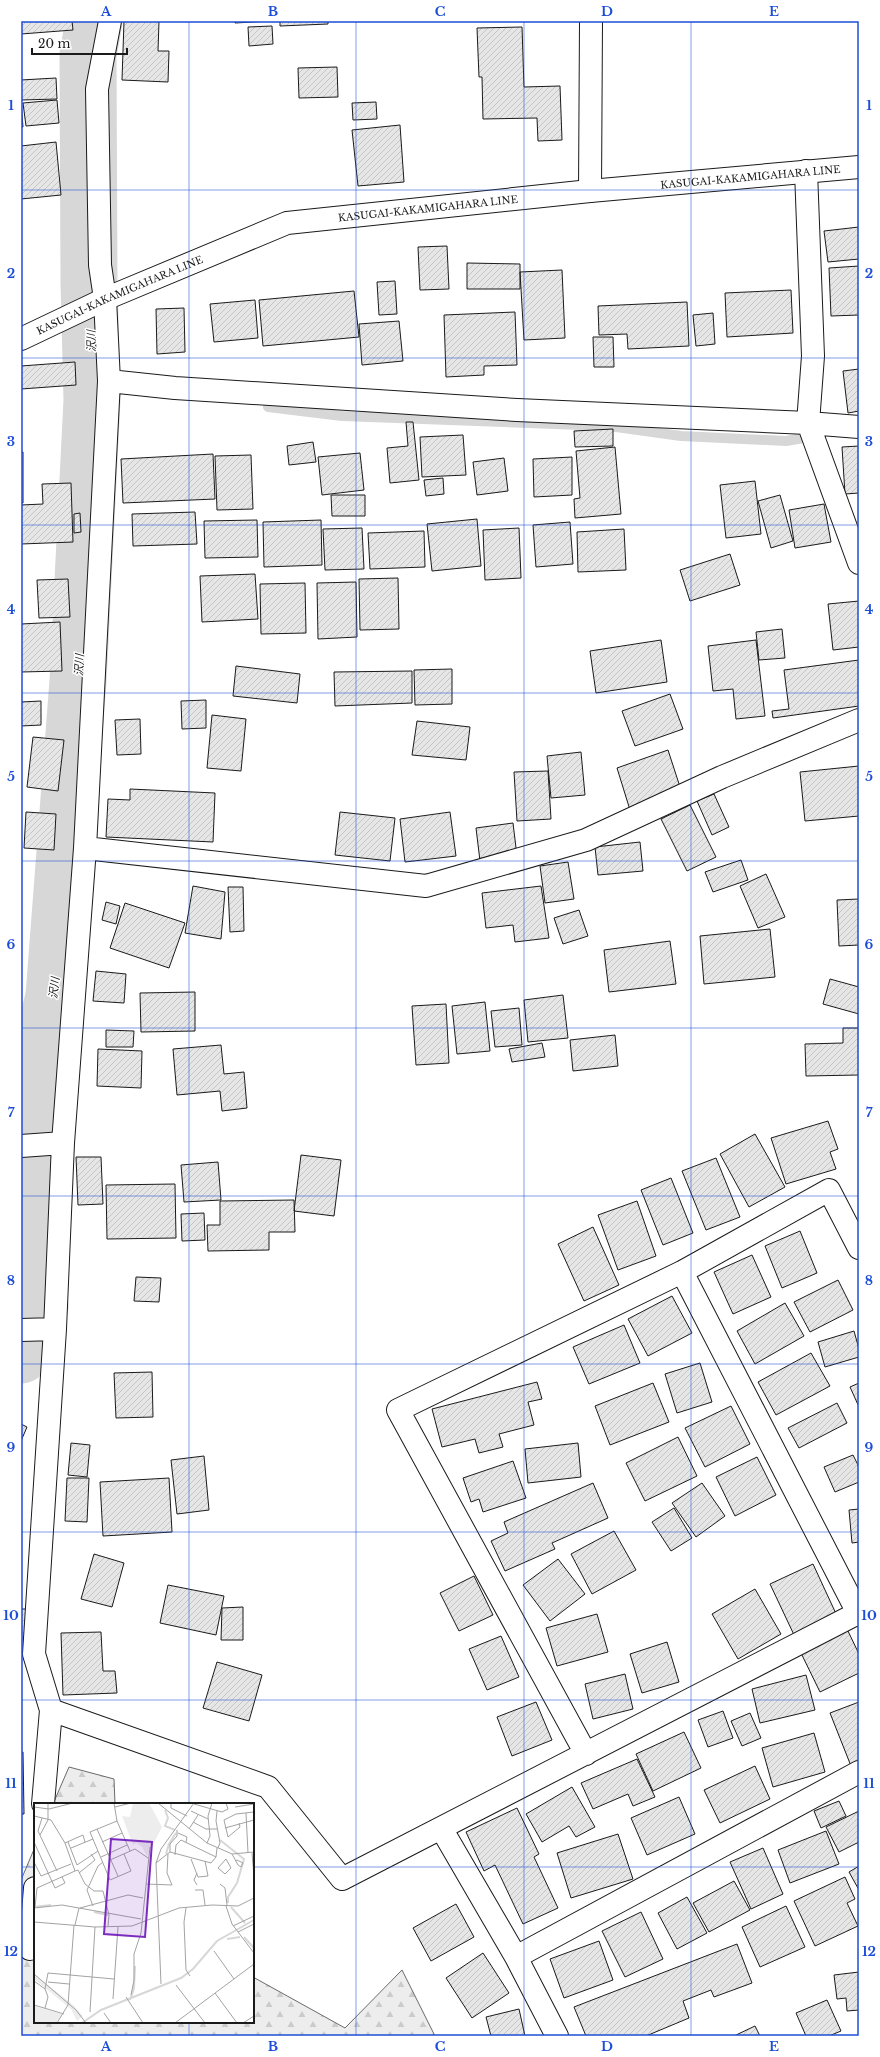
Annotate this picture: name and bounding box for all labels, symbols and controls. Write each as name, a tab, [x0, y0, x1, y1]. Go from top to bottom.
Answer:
text: A	[100, 3, 112, 20]
text: B	[268, 3, 278, 20]
text: C	[435, 3, 446, 20]
text: D	[601, 3, 613, 20]
text: E	[769, 3, 779, 20]
scale bar	[32, 30, 127, 56]
text: 20 m	[38, 36, 70, 51]
text: 1	[8, 97, 14, 114]
text: 1	[866, 97, 872, 114]
street label: KASUGAI-KAKAMIGAHARA LINE	[660, 163, 841, 192]
street label: KASUGAI-KAKAMIGAHARA LINE	[338, 193, 518, 225]
street label: KASUGAI-KAKAMIGAHARA LINE	[34, 253, 205, 338]
text: 2	[7, 265, 15, 282]
text: 2	[865, 265, 873, 282]
water label: 沢川	[84, 329, 98, 352]
text: 3	[7, 433, 15, 450]
text: 3	[865, 433, 873, 450]
text: 4	[7, 601, 16, 618]
text: 4	[865, 601, 874, 618]
water label: 沢川	[71, 653, 87, 676]
text: 5	[7, 768, 15, 785]
text: 5	[865, 768, 873, 785]
text: 6	[7, 936, 16, 953]
text: 6	[865, 936, 874, 953]
water label: 沢川	[46, 975, 62, 1000]
text: 7	[8, 1104, 15, 1121]
text: 7	[866, 1104, 873, 1121]
text: 8	[7, 1272, 15, 1289]
text: 8	[865, 1272, 873, 1289]
text: 9	[7, 1439, 16, 1456]
text: 9	[865, 1439, 874, 1456]
text: 10	[3, 1607, 19, 1624]
text: 10	[861, 1607, 877, 1624]
text: 11	[5, 1775, 17, 1792]
text: 11	[863, 1775, 875, 1792]
inset map	[34, 1803, 254, 2023]
text: 12	[4, 1943, 18, 1960]
text: 12	[862, 1943, 876, 1960]
text: A	[100, 2038, 112, 2055]
text: B	[268, 2038, 278, 2055]
text: C	[435, 2038, 446, 2055]
text: D	[601, 2038, 613, 2055]
text: E	[769, 2038, 779, 2055]

